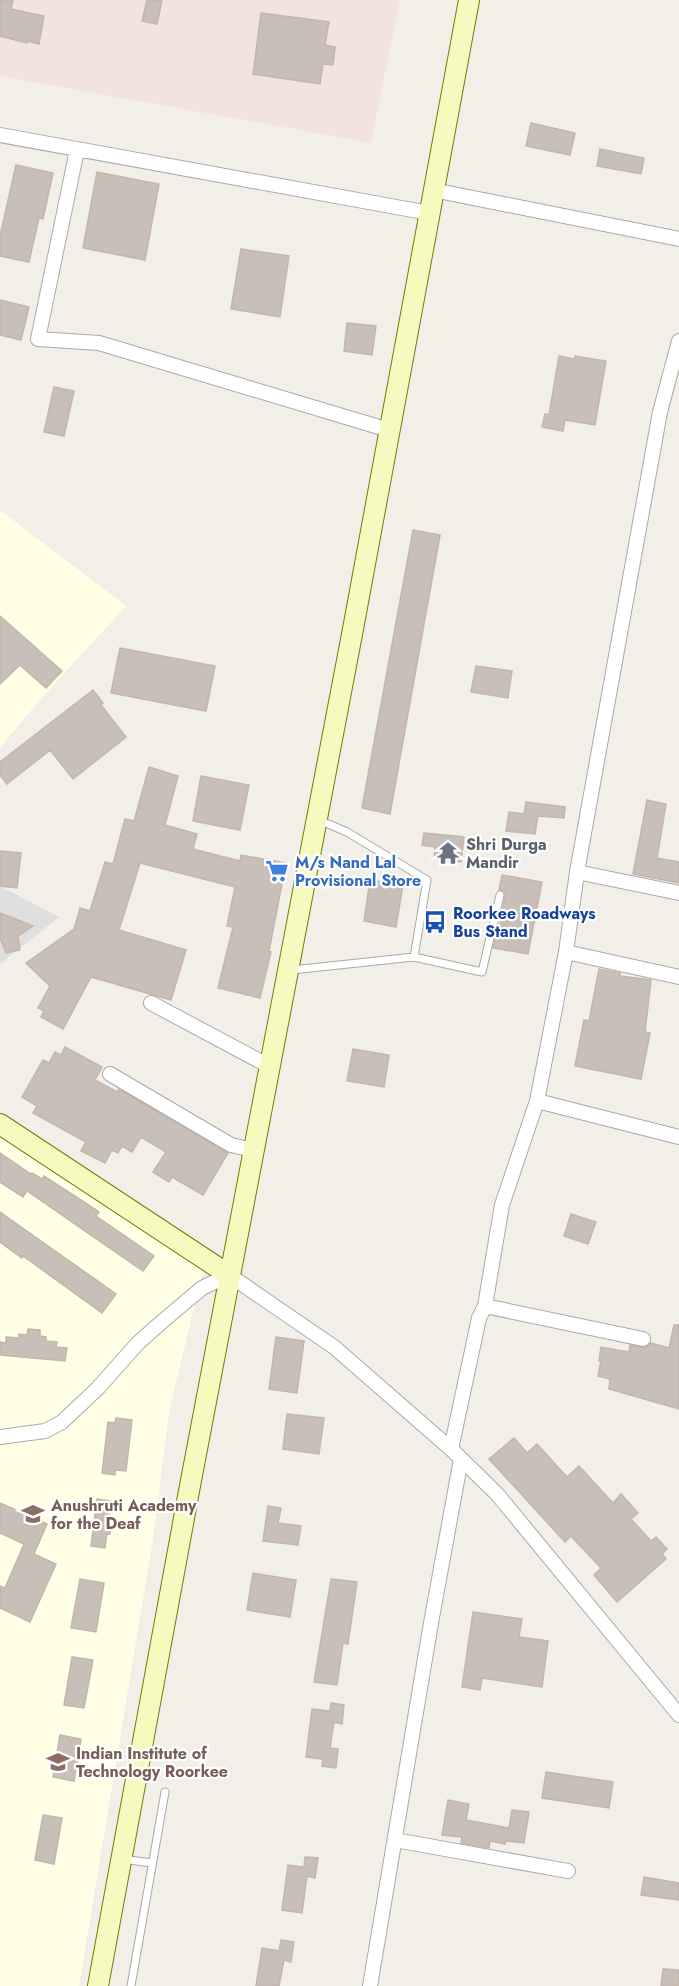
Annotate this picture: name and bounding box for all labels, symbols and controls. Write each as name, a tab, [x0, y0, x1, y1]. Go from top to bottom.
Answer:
place label: Shri Durga Mandir	[466, 833, 547, 874]
temple icon: Shri Durga Mandir	[435, 840, 461, 866]
place label: M/s Nand Lal Provisional Store	[295, 851, 421, 892]
supermarket icon: M/s Nand Lal Provisional Store	[264, 858, 290, 884]
place label: Roorkee Roadways Bus Stand	[453, 902, 596, 943]
bus stop icon: Roorkee Roadways Bus Stand	[422, 909, 448, 935]
place label: Anushruti Academy for the Deaf	[50, 1494, 197, 1535]
school or university icon: Anushruti Academy for the Deaf	[20, 1501, 46, 1527]
place label: Indian Institute of Technology Roorkee	[76, 1742, 228, 1783]
school or university icon: Indian Institute of Technology Roorkee	[45, 1749, 71, 1775]

